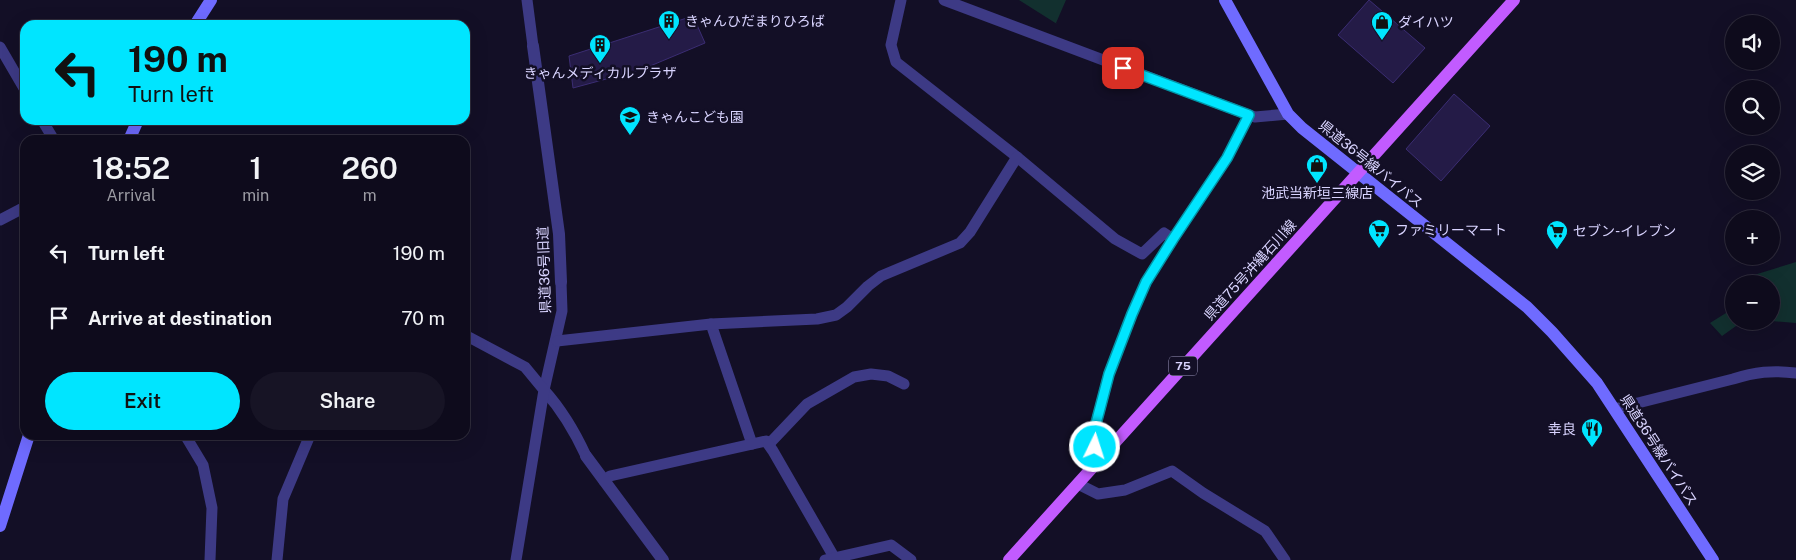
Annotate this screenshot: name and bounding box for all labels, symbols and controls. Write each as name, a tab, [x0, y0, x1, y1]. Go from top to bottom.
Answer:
building icon: きゃんひだまりひろば	[657, 9, 681, 40]
shop icon: ダイハツ	[1370, 10, 1394, 41]
place label: きゃんひだまりひろば	[685, 13, 825, 29]
place label: ダイハツ	[1398, 14, 1454, 30]
map controls	[1725, 15, 1780, 330]
button: sound	[1725, 15, 1780, 70]
building icon: きゃんメディカルプラザ	[588, 33, 612, 64]
text: 190 m	[128, 39, 228, 80]
icon: left	[45, 40, 110, 105]
pin	[1102, 47, 1144, 89]
icon: arrive	[1109, 54, 1137, 82]
place label: きゃんメディカルプラザ	[523, 65, 677, 81]
button: search	[1725, 80, 1780, 135]
text: Turn left	[128, 81, 214, 107]
school or university icon: きゃんこども園	[618, 105, 642, 136]
place label: きゃんこども園	[646, 109, 744, 125]
street label: 県道36号線バイパス	[1316, 117, 1426, 211]
button: layers	[1725, 145, 1780, 200]
text: 18:52	[92, 150, 170, 186]
text: 1	[250, 150, 262, 186]
text: 260	[341, 150, 398, 186]
shop icon: 池武当新垣三線店	[1305, 153, 1329, 184]
place label: 池武当新垣三線店	[1261, 185, 1373, 201]
text: Arrival	[106, 186, 156, 205]
text: min	[242, 186, 269, 205]
text: m	[363, 186, 377, 205]
button: +	[1725, 210, 1780, 265]
street label: 県道75号沖縄石川線	[1201, 217, 1299, 323]
supermarket icon: ファミリーマート	[1367, 218, 1391, 249]
supermarket icon: セブン-イレブン	[1545, 219, 1569, 250]
place label: ファミリーマート	[1395, 222, 1507, 238]
place label: セブン-イレブン	[1573, 223, 1676, 239]
street label: 県道36号旧道	[534, 226, 554, 314]
icon: left	[45, 239, 73, 267]
text: Turn left	[88, 242, 165, 264]
text: 190 m	[393, 242, 445, 264]
button: −	[1725, 275, 1780, 330]
icon: arrive	[45, 304, 73, 332]
text: Arrive at destination	[88, 307, 272, 329]
text: 70 m	[401, 307, 445, 329]
road number: 75	[1169, 356, 1197, 376]
button: Exit	[45, 372, 240, 430]
button: Share	[250, 372, 445, 430]
street label: 県道36号線バイパス	[1617, 391, 1701, 509]
restaurant icon: 幸良	[1580, 417, 1604, 448]
position arrow	[1068, 420, 1120, 472]
place label: 幸良	[1548, 421, 1576, 437]

